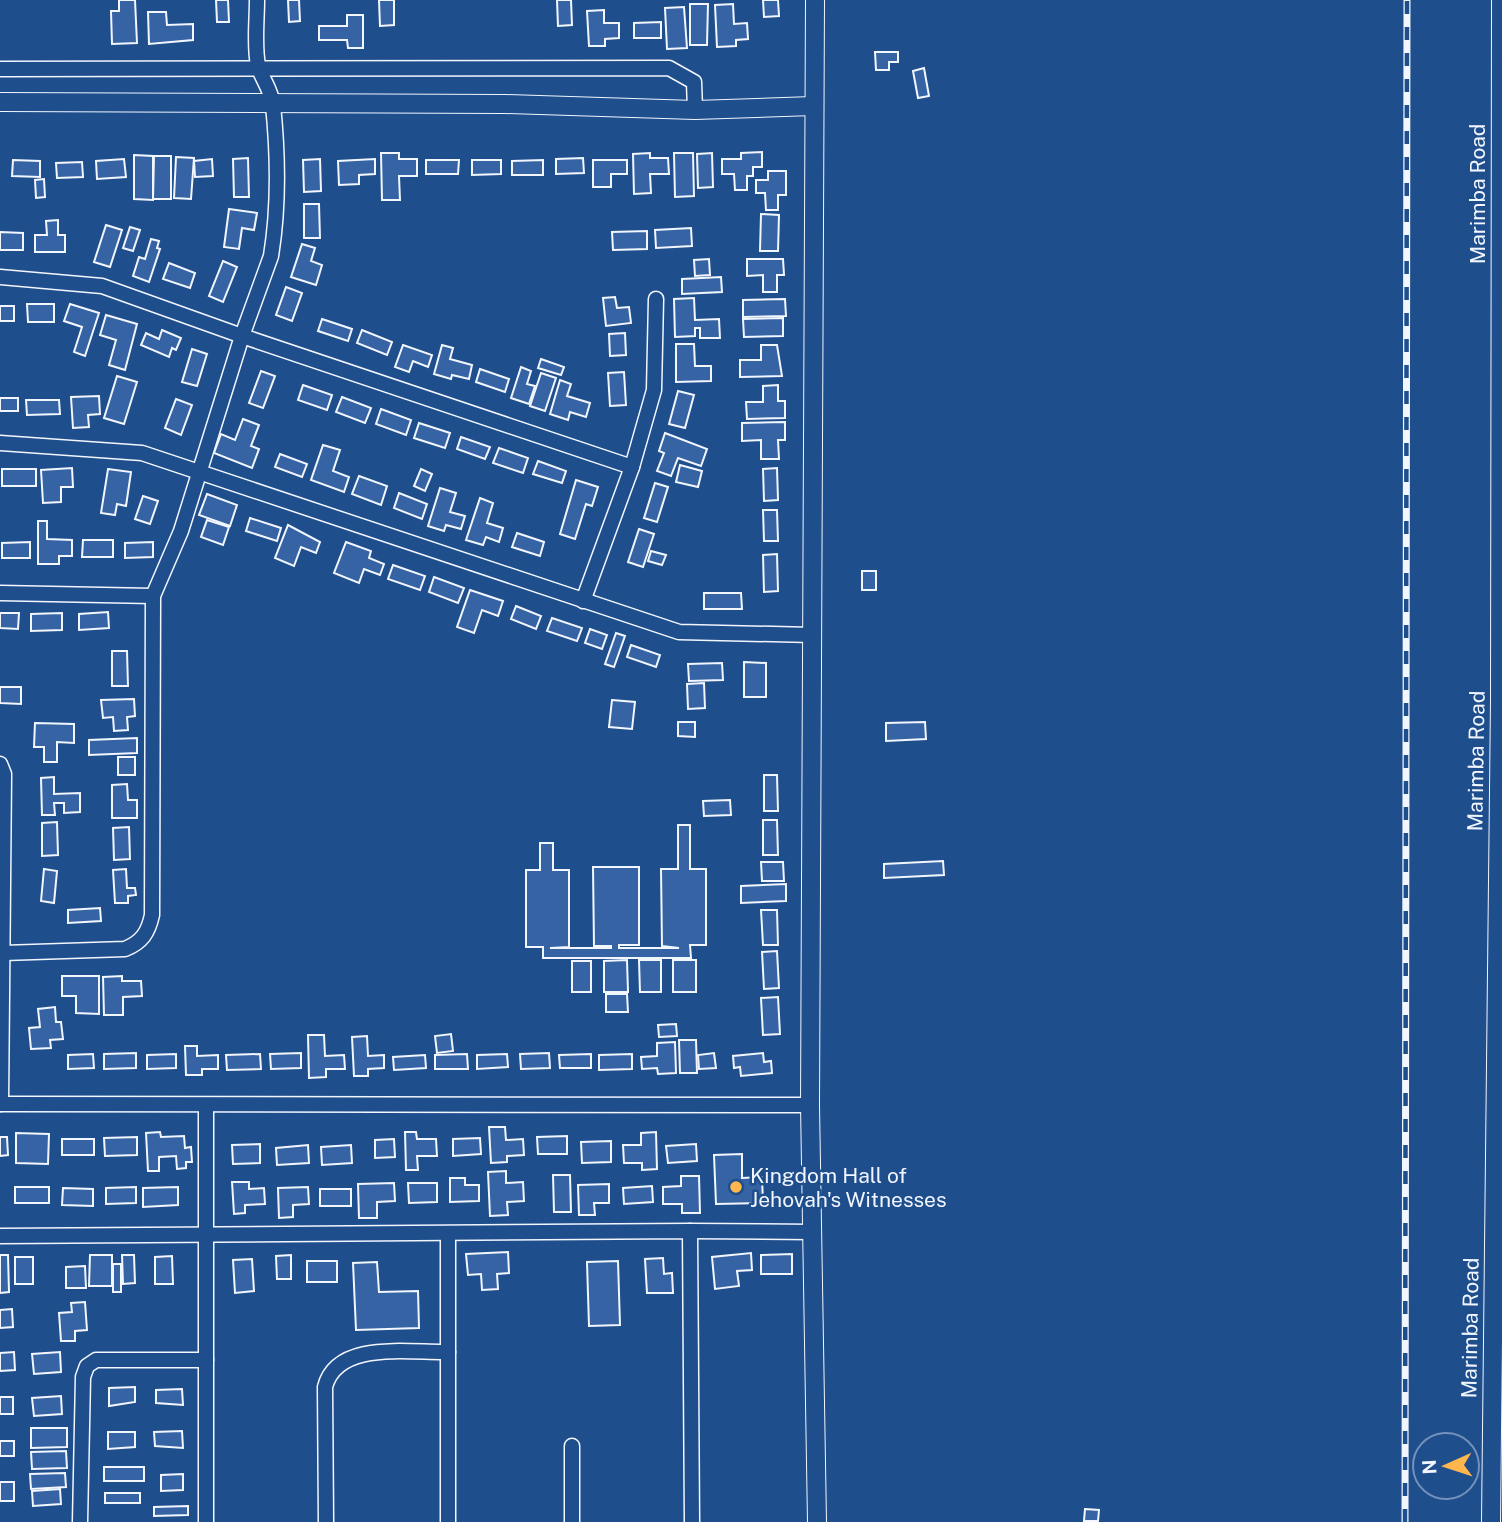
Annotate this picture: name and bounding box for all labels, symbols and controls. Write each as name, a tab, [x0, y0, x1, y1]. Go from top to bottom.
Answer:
street label: Marimba Road	[1465, 124, 1490, 264]
street label: Marimba Road	[1462, 690, 1490, 832]
place label: Kingdom Hall of Jehovah's Witnesses	[750, 1163, 947, 1212]
marker: Kingdom Hall of Jehovah's Witnesses	[728, 1179, 744, 1195]
street label: Marimba Road	[1456, 1257, 1484, 1399]
north arrow	[1411, 1431, 1481, 1501]
text: N	[1418, 1459, 1440, 1475]

